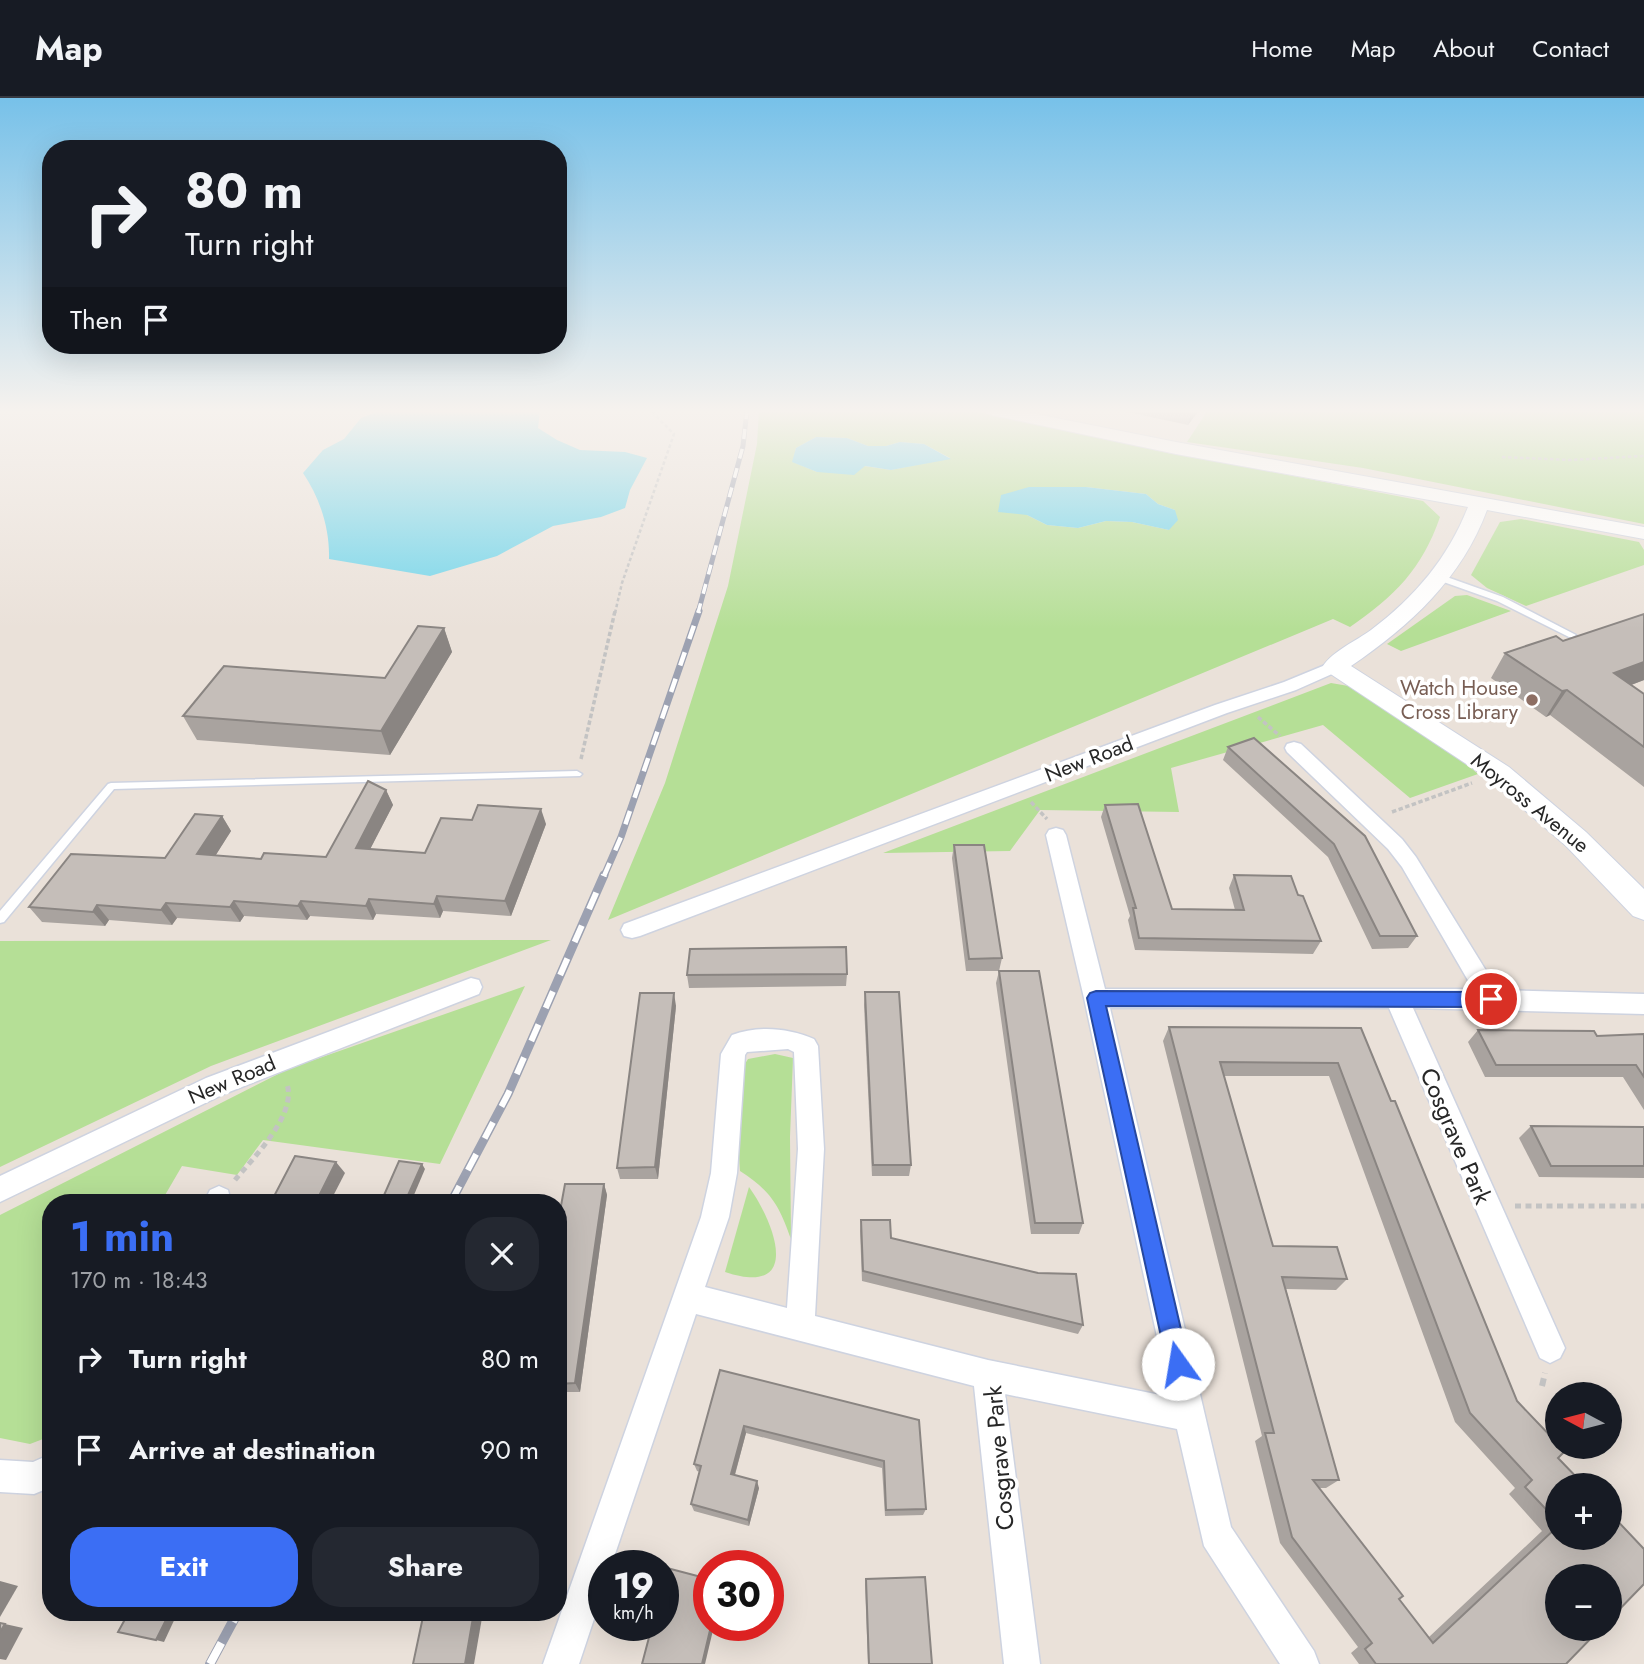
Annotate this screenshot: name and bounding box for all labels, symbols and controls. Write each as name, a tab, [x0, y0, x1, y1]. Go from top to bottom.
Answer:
text: Map	[35, 25, 103, 72]
text: Home	[1251, 31, 1313, 66]
text: Map	[1351, 31, 1395, 66]
text: About	[1433, 31, 1494, 66]
text: Contact	[1532, 31, 1609, 66]
text: 80 m	[185, 156, 303, 226]
icon: right	[70, 168, 161, 259]
text: Turn right	[185, 221, 314, 267]
text: Then	[70, 301, 123, 339]
icon: arrive	[137, 301, 175, 339]
place label: Watch House Cross Library	[1400, 673, 1519, 727]
marker: Watch House Cross Library	[1524, 692, 1540, 708]
street label: New Road	[1040, 728, 1138, 790]
street label: Moyross Avenue	[1464, 746, 1596, 860]
pin	[1461, 969, 1521, 1029]
icon: arrive	[1472, 980, 1510, 1018]
street label: New Road	[183, 1048, 281, 1112]
street label: Cosgrave Park	[1412, 1062, 1501, 1210]
text: 1 min	[70, 1206, 174, 1267]
button: close	[465, 1217, 539, 1291]
text: 170 m · 18:43	[70, 1263, 208, 1297]
position arrow	[1141, 1327, 1215, 1401]
icon: right	[70, 1340, 108, 1378]
text: Turn right	[129, 1340, 247, 1378]
text: 80 m	[481, 1340, 539, 1378]
north arrow	[1545, 1382, 1622, 1460]
map controls	[1545, 1382, 1622, 1641]
street label: Cosgrave Park	[975, 1384, 1023, 1532]
icon: arrive	[70, 1431, 108, 1469]
text: Arrive at destination	[129, 1431, 376, 1469]
text: 90 m	[480, 1431, 539, 1469]
button: +	[1545, 1473, 1622, 1550]
button: Exit	[70, 1527, 298, 1607]
button: Share	[312, 1527, 539, 1607]
speed limit sign: 30	[693, 1550, 784, 1641]
text: 19	[613, 1561, 654, 1611]
button: −	[1545, 1564, 1622, 1641]
text: km/h	[613, 1600, 654, 1626]

